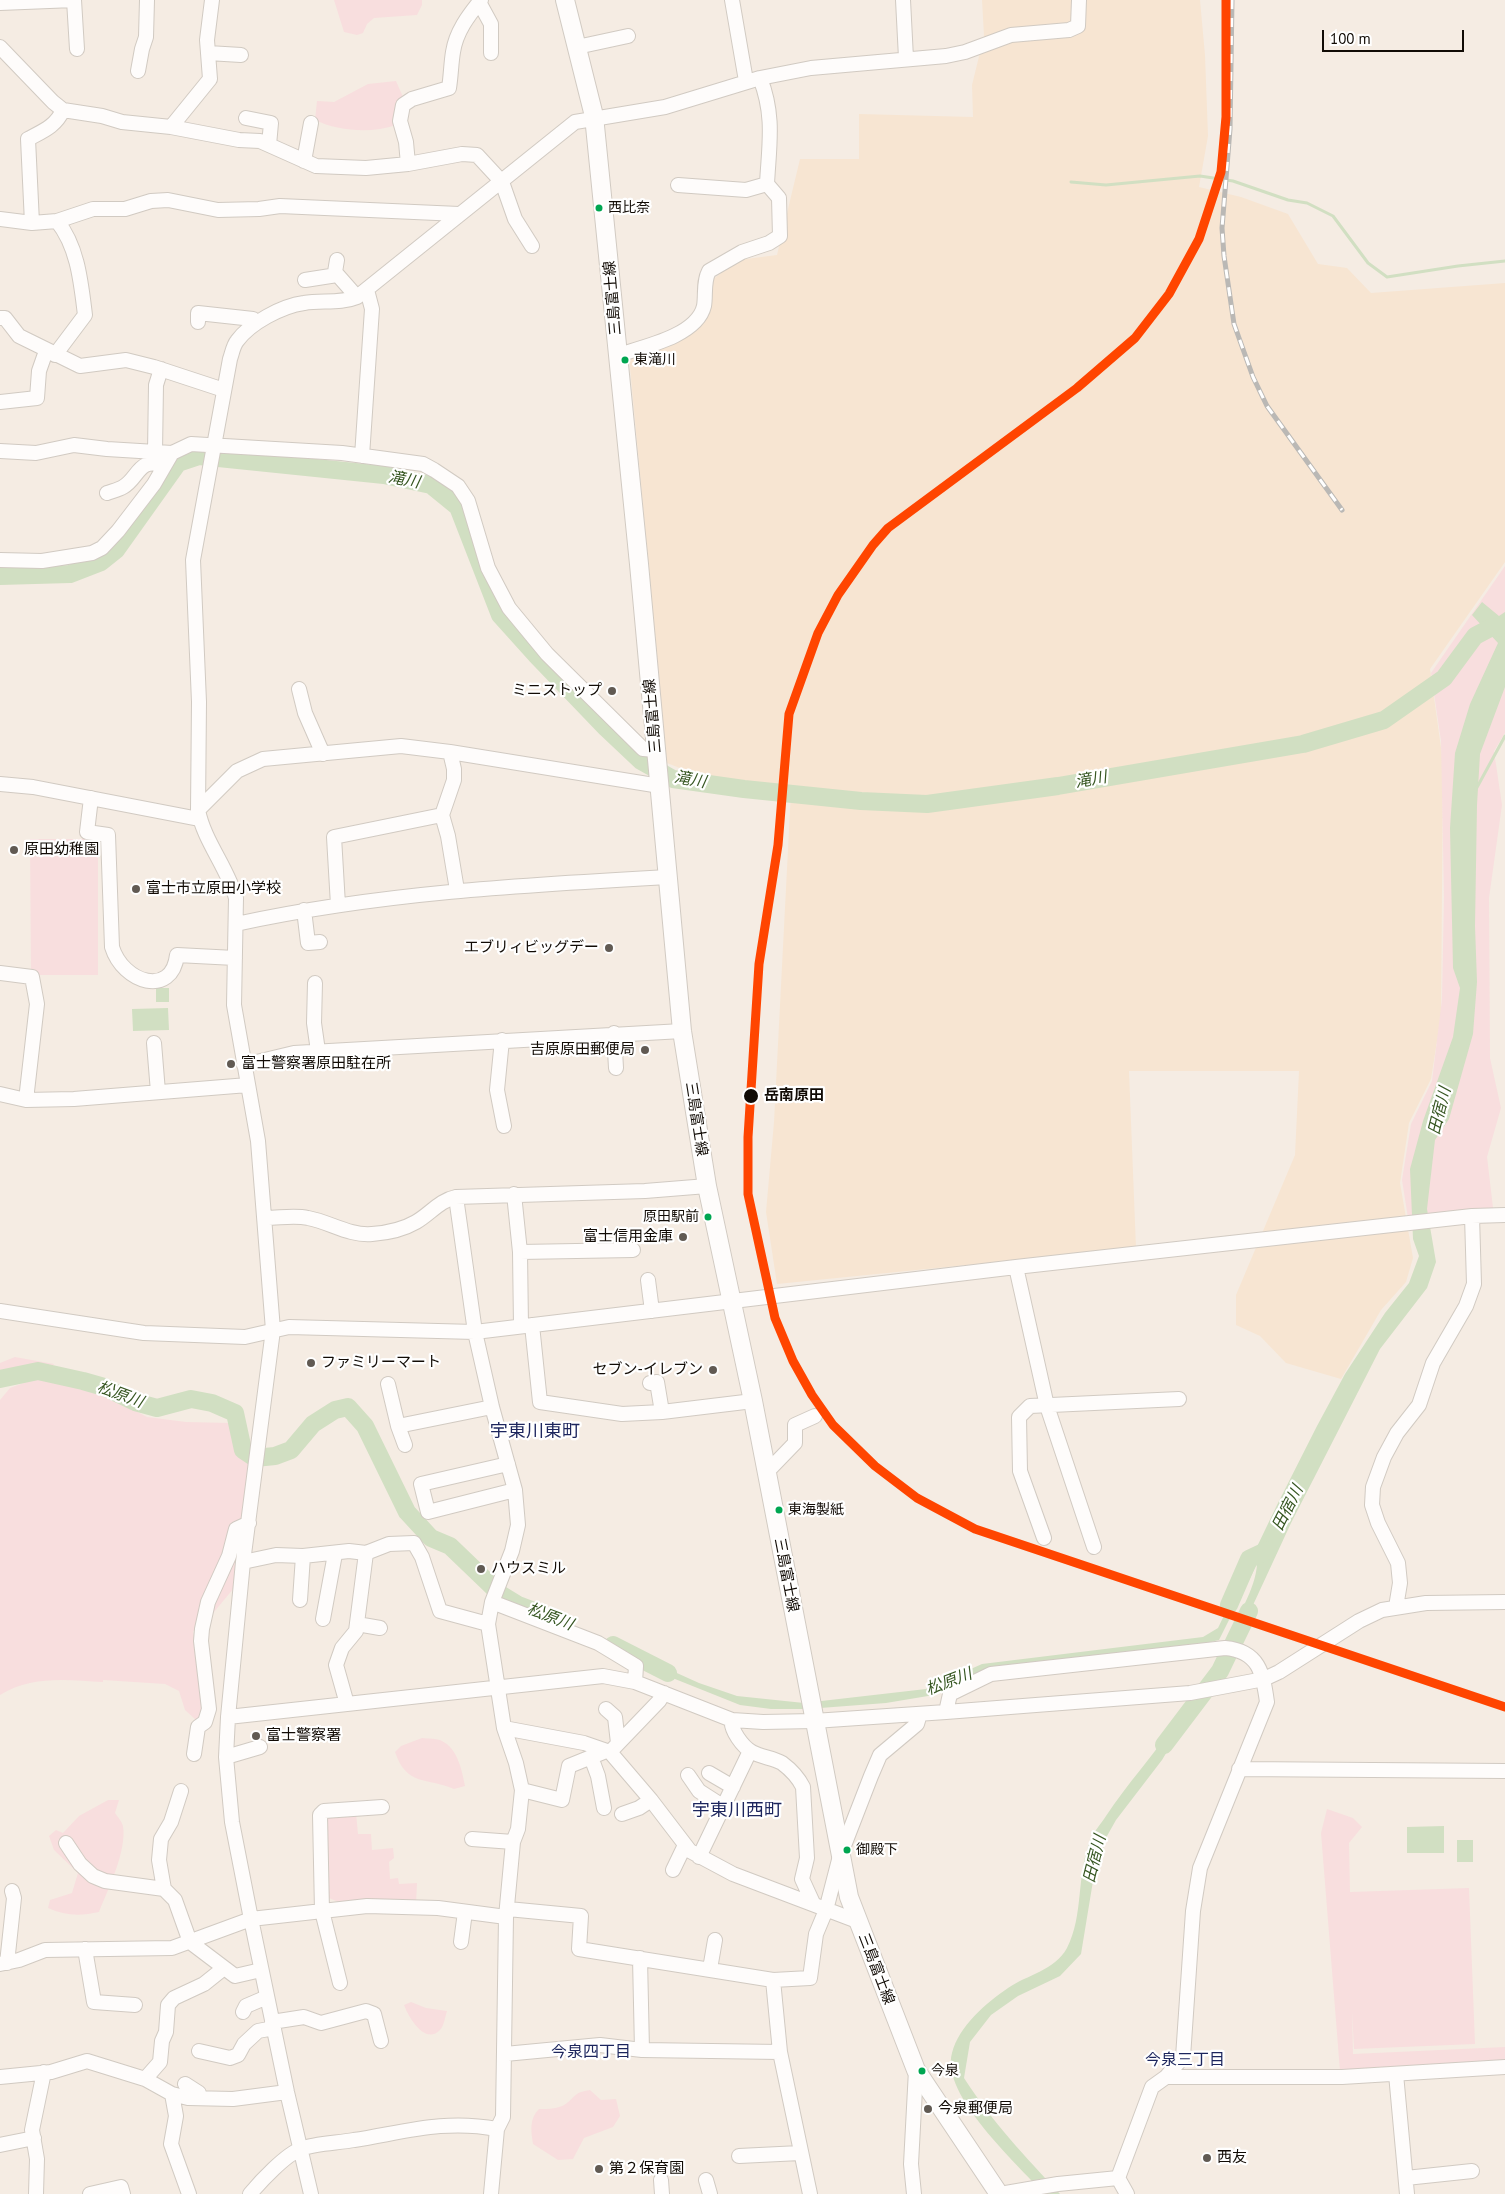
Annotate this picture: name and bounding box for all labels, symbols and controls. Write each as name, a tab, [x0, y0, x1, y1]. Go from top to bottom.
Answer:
scale bar	[1325, 20, 1468, 52]
text: 100 m	[1330, 29, 1371, 48]
place label: 西比奈	[608, 200, 650, 216]
marker: 西比奈	[594, 203, 604, 213]
street label: 三島富士線	[601, 260, 625, 336]
place label: 東滝川	[634, 352, 676, 368]
marker: 東滝川	[620, 355, 630, 365]
water label: 滝川	[386, 468, 422, 492]
street label: 三島富士線	[641, 678, 665, 754]
place label: ミニストップ	[512, 682, 602, 700]
marker: ミニストップ	[606, 685, 618, 697]
water label: 滝川	[673, 768, 707, 792]
water label: 滝川	[1074, 768, 1108, 792]
place label: 原田幼稚園	[24, 841, 99, 859]
marker: 原田幼稚園	[8, 844, 20, 856]
place label: 富士市立原田小学校	[146, 880, 281, 898]
marker: 富士市立原田小学校	[130, 883, 142, 895]
place label: エブリィビッグデー	[464, 939, 599, 957]
marker: エブリィビッグデー	[603, 942, 615, 954]
place label: 吉原原田郵便局	[530, 1041, 635, 1059]
marker: 吉原原田郵便局	[639, 1044, 651, 1056]
place label: 富士警察署原田駐在所	[241, 1055, 391, 1073]
marker: 富士警察署原田駐在所	[225, 1058, 237, 1070]
street label: 三島富士線	[681, 1081, 711, 1157]
water label: 田宿川	[1425, 1085, 1455, 1137]
marker: 岳南原田	[742, 1087, 760, 1105]
place label: 岳南原田	[764, 1087, 824, 1105]
place label: 原田駅前	[643, 1209, 699, 1225]
marker: 原田駅前	[703, 1212, 713, 1222]
place label: 富士信用金庫	[583, 1228, 673, 1246]
marker: 富士信用金庫	[677, 1231, 689, 1243]
place label: ファミリーマート	[321, 1354, 441, 1372]
marker: ファミリーマート	[305, 1357, 317, 1369]
place label: セブン-イレブン	[593, 1361, 703, 1379]
marker: セブン-イレブン	[707, 1364, 719, 1376]
water label: 松原川	[94, 1378, 146, 1412]
district label: 宇東川東町	[490, 1421, 580, 1443]
water label: 田宿川	[1269, 1482, 1307, 1534]
place label: 東海製紙	[788, 1502, 844, 1518]
marker: 東海製紙	[774, 1505, 784, 1515]
street label: 三島富士線	[770, 1536, 802, 1614]
place label: ハウスミル	[491, 1560, 566, 1578]
marker: ハウスミル	[475, 1563, 487, 1575]
water label: 松原川	[524, 1599, 576, 1635]
water label: 松原川	[923, 1664, 975, 1700]
place label: 富士警察署	[266, 1727, 341, 1745]
marker: 富士警察署	[250, 1730, 262, 1742]
district label: 宇東川西町	[692, 1800, 782, 1822]
water label: 田宿川	[1080, 1833, 1110, 1885]
place label: 御殿下	[856, 1842, 898, 1858]
marker: 御殿下	[842, 1845, 852, 1855]
street label: 三島富士線	[854, 1931, 898, 2007]
district label: 今泉四丁目	[551, 2042, 631, 2062]
district label: 今泉三丁目	[1145, 2050, 1225, 2070]
place label: 今泉	[931, 2063, 959, 2079]
marker: 今泉	[917, 2066, 927, 2076]
place label: 今泉郵便局	[938, 2100, 1013, 2118]
marker: 今泉郵便局	[922, 2103, 934, 2115]
place label: 西友	[1217, 2149, 1247, 2167]
marker: 西友	[1201, 2152, 1213, 2164]
place label: 第２保育園	[609, 2160, 684, 2178]
marker: 第２保育園	[593, 2163, 605, 2175]

